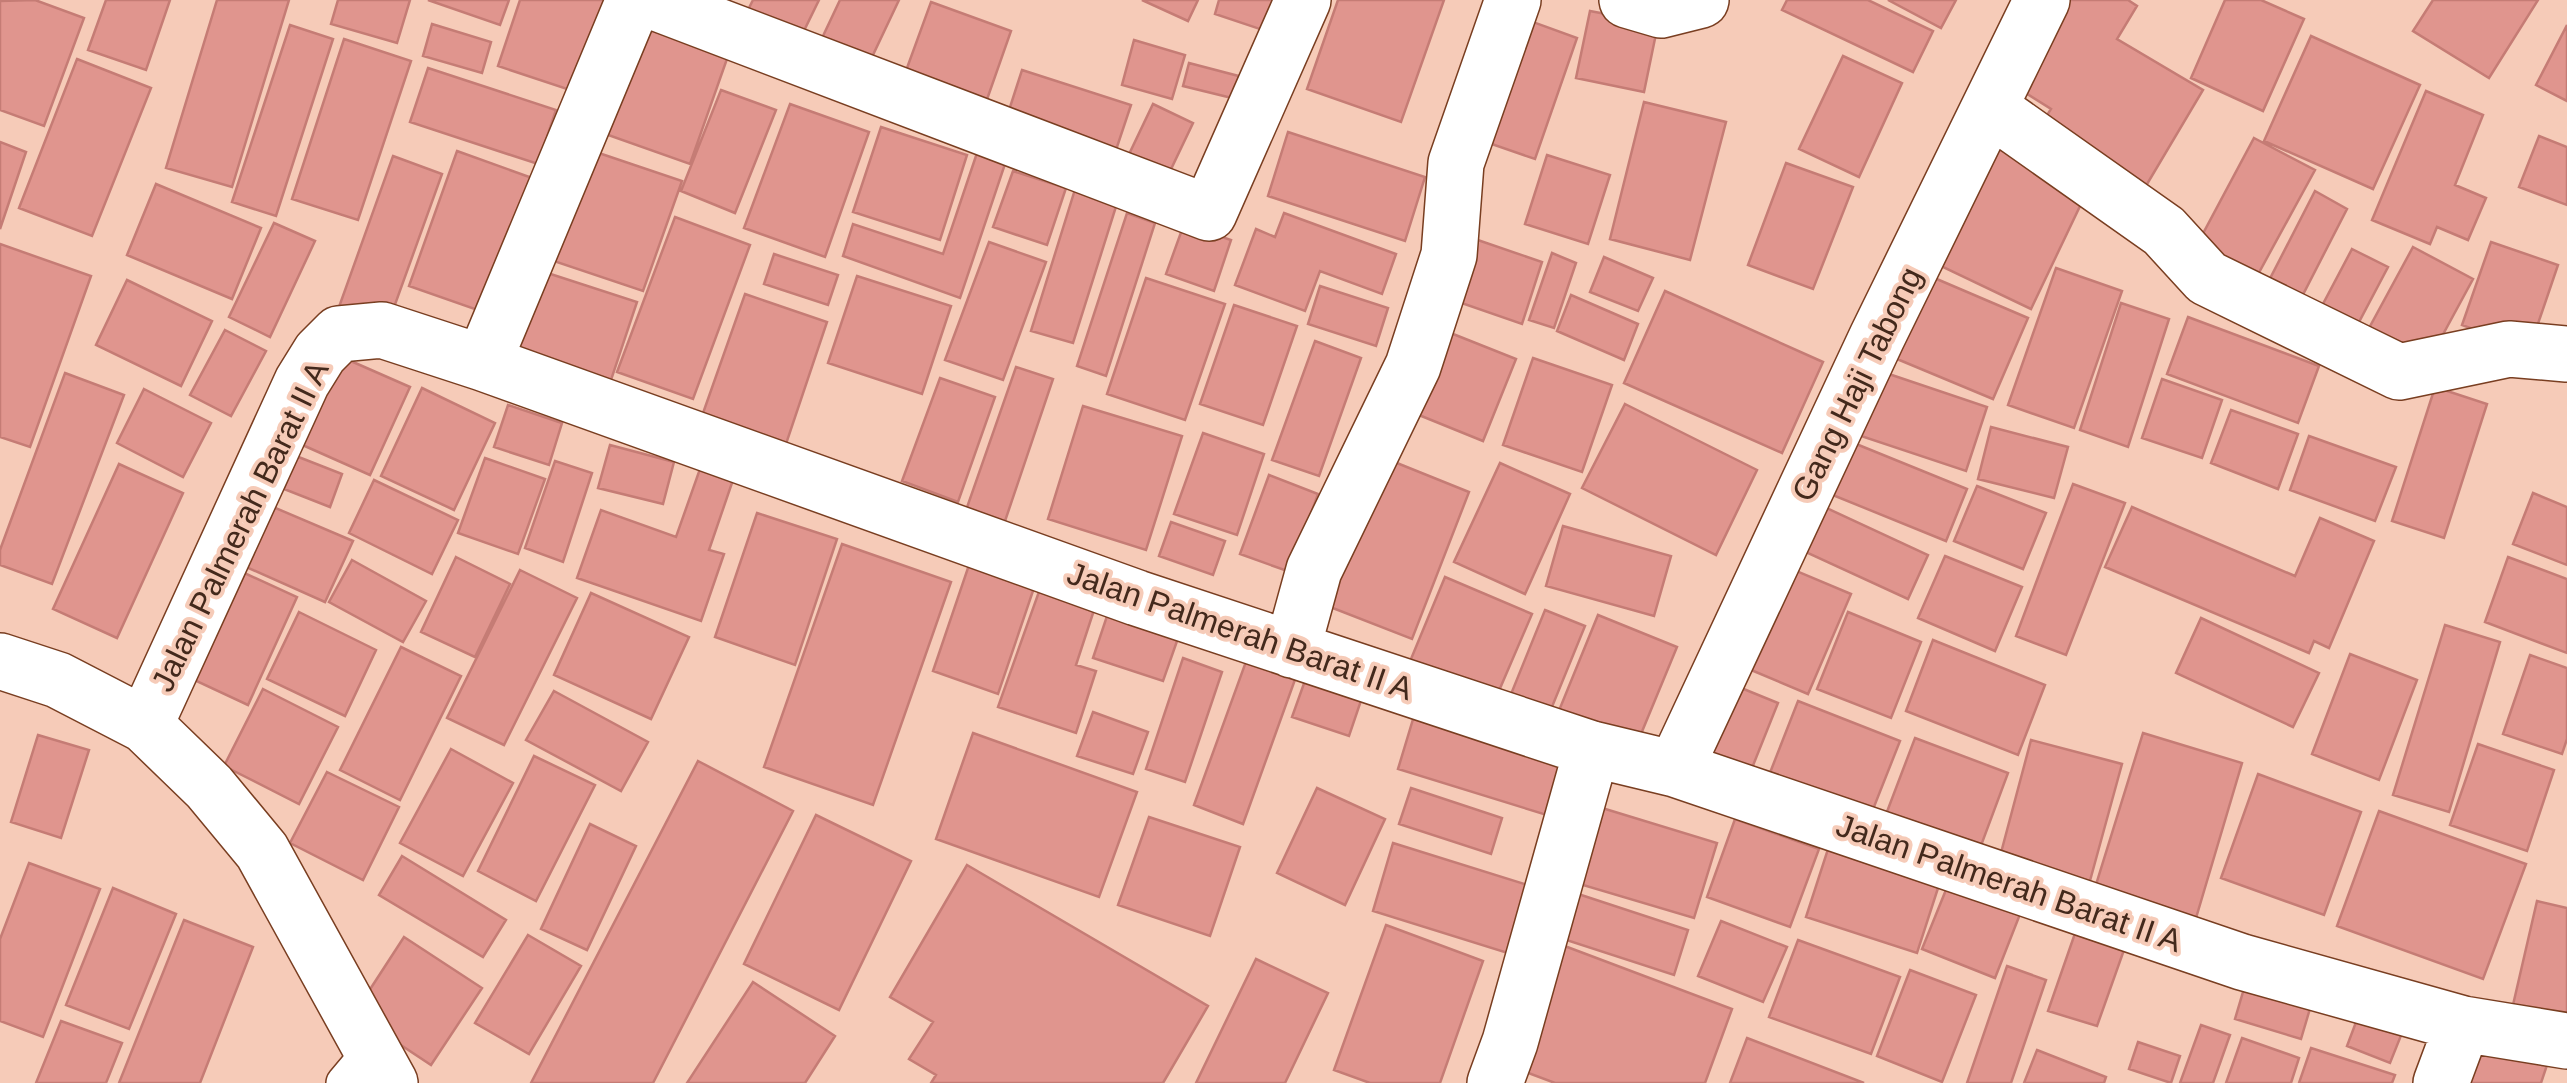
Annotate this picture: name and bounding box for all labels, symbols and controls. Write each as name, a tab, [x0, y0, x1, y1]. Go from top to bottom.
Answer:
street label: Gang Haji Tabong	[1785, 261, 1929, 507]
street label: Jalan Palmerah Barat II A	[144, 354, 336, 697]
street label: Jalan Palmerah Barat II A	[1063, 555, 1418, 707]
street label: Jalan Palmerah Barat II A	[1832, 807, 2187, 959]

